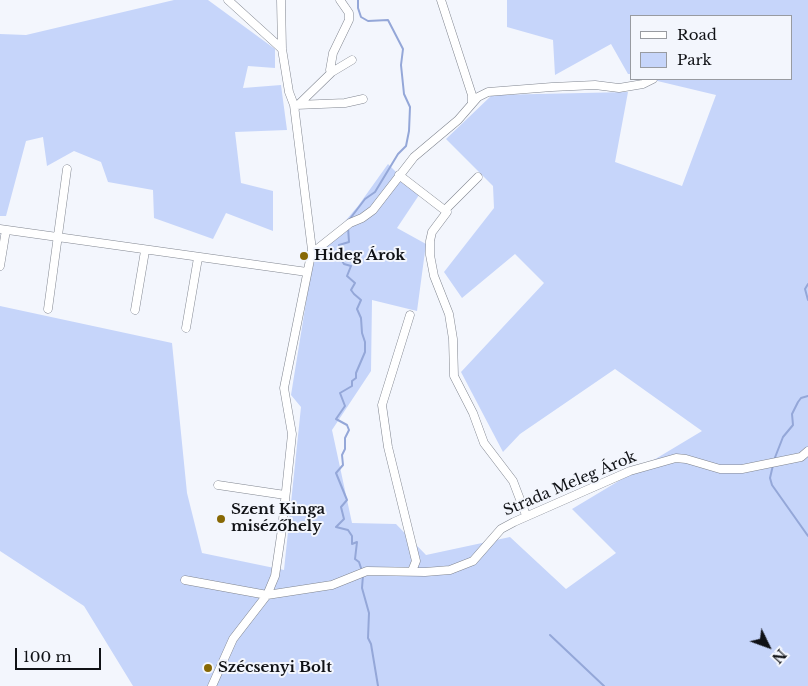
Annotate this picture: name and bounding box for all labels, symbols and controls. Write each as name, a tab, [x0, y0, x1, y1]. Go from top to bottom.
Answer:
legend	[630, 15, 793, 80]
text: Road	[677, 25, 717, 44]
text: Park	[677, 50, 712, 69]
place label: Hideg Árok	[314, 247, 405, 265]
marker: Hideg Árok	[298, 250, 310, 262]
street label: Strada Meleg Árok	[501, 448, 639, 520]
place label: Szent Kinga misézőhely	[231, 501, 325, 536]
marker: Szent Kinga misézőhely	[215, 513, 227, 525]
north arrow	[743, 621, 793, 671]
scale bar	[18, 638, 104, 670]
text: N	[768, 645, 790, 667]
text: 100 m	[23, 647, 72, 666]
place label: Szécsenyi Bolt	[218, 659, 332, 677]
marker: Szécsenyi Bolt	[202, 662, 214, 674]

